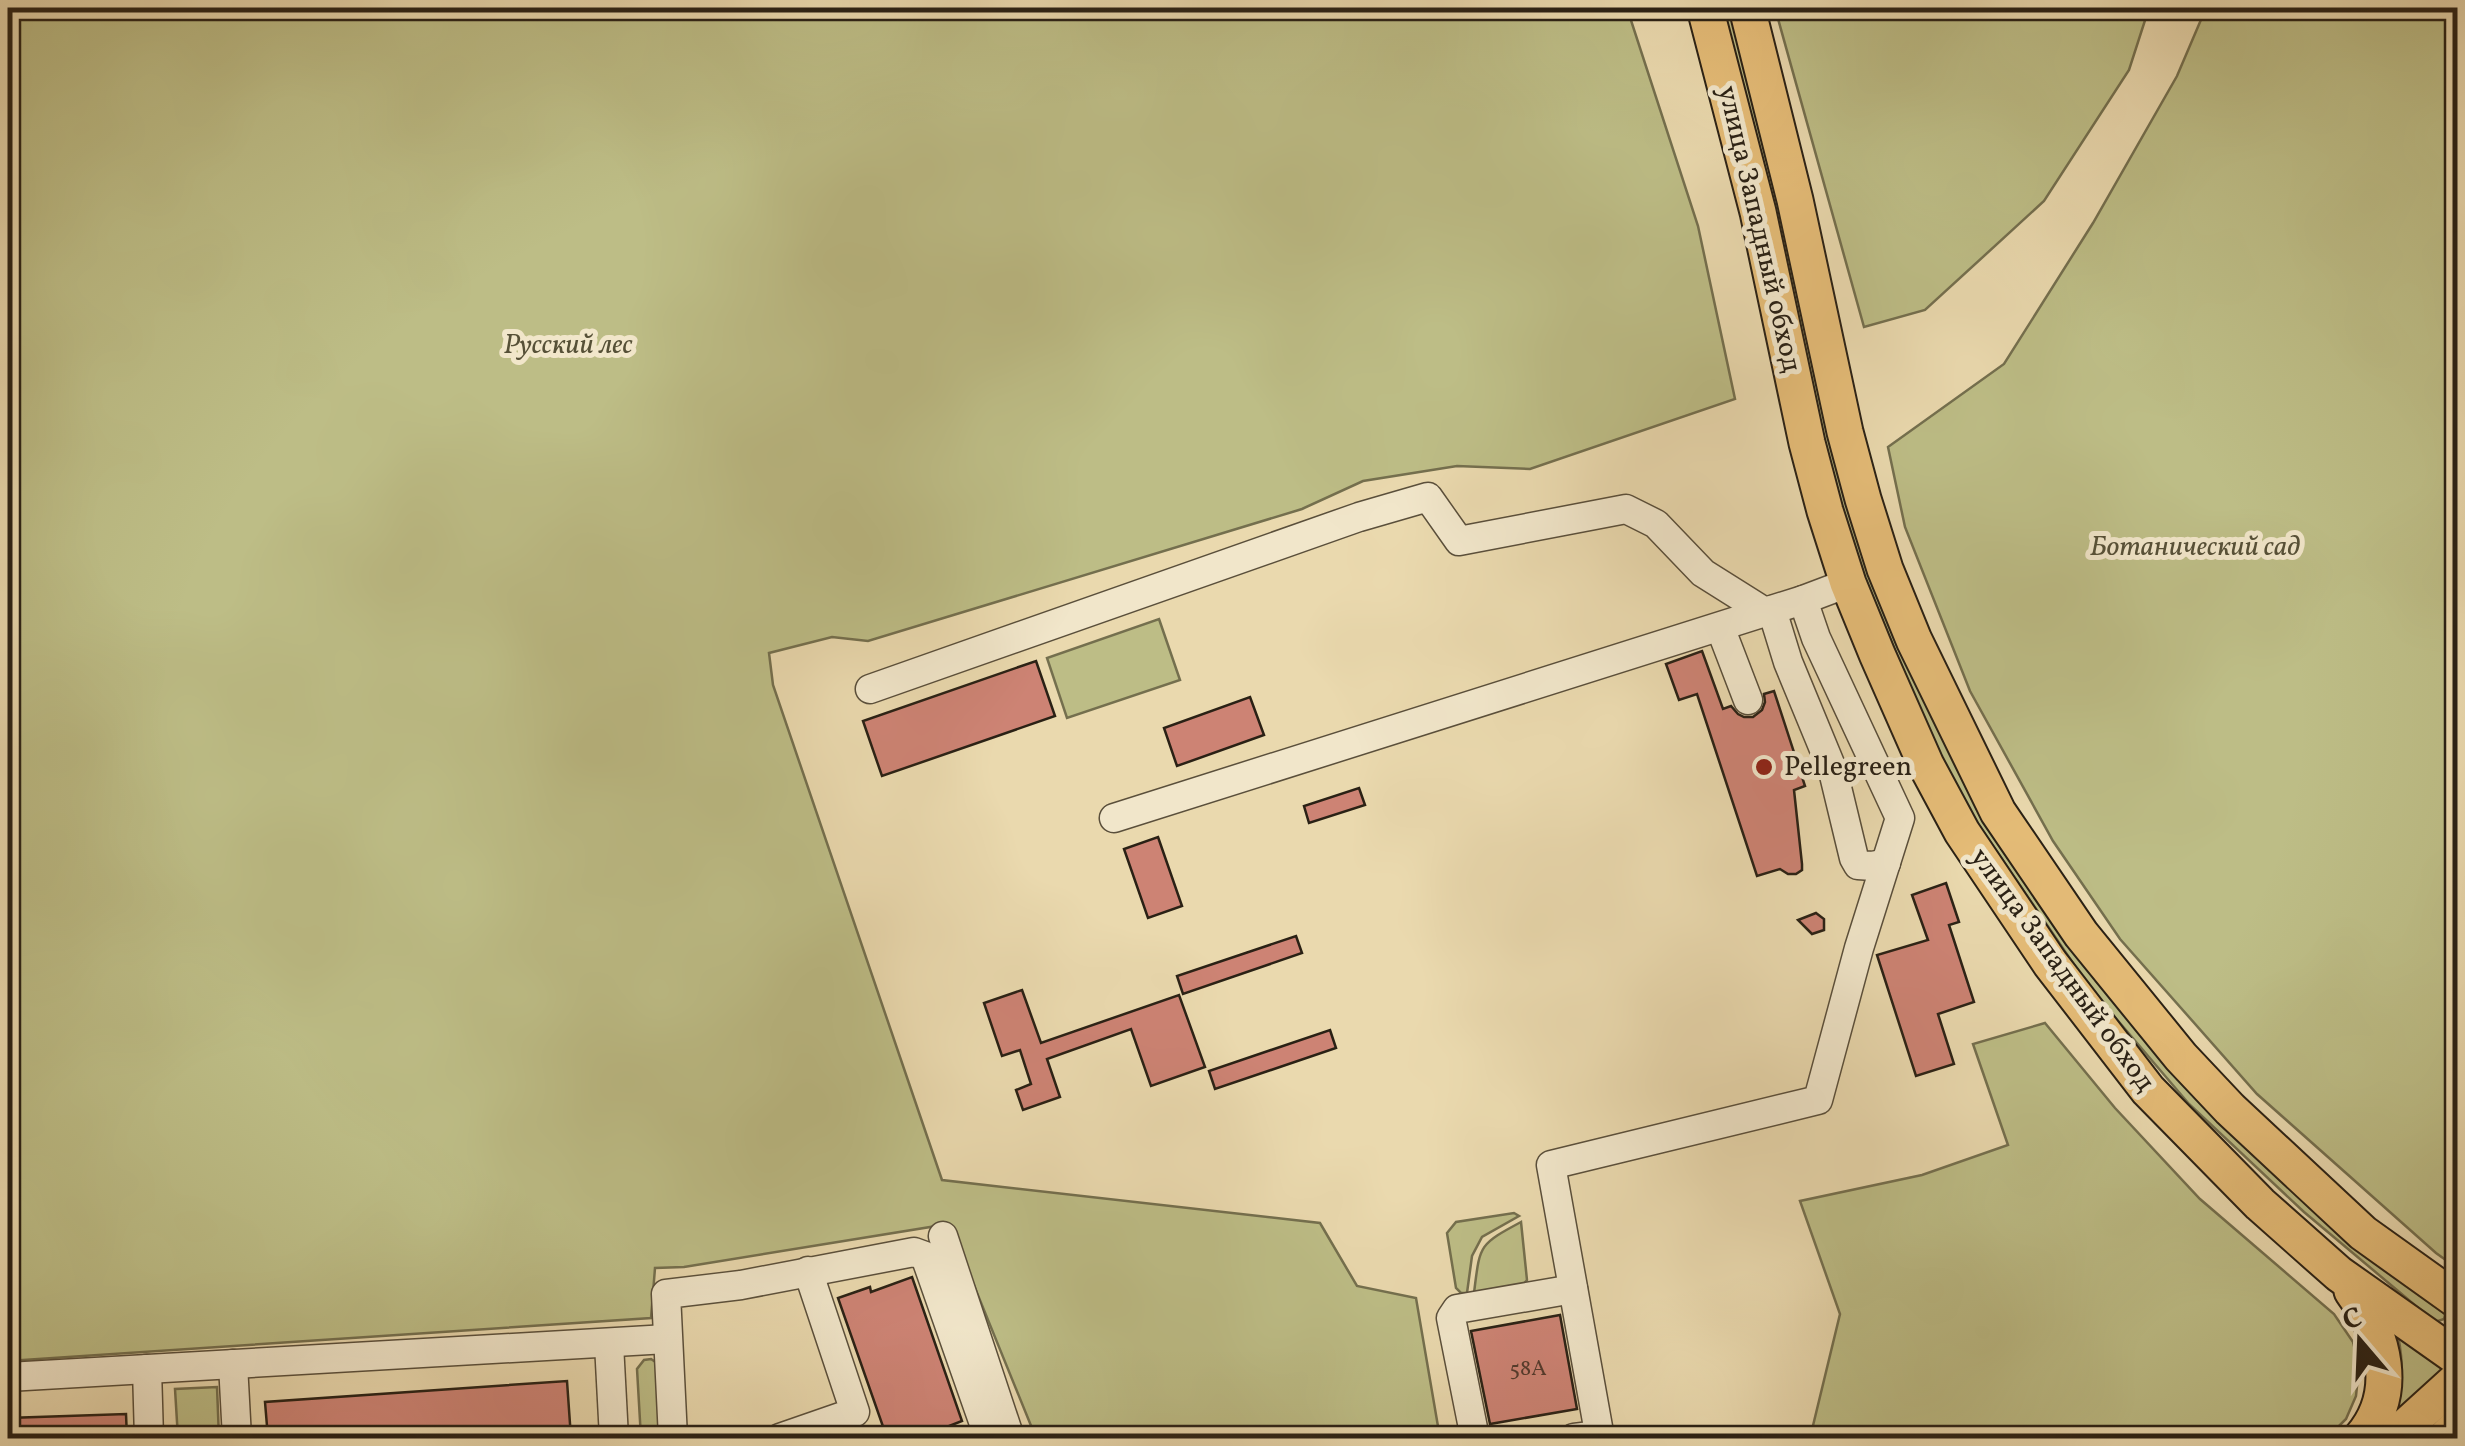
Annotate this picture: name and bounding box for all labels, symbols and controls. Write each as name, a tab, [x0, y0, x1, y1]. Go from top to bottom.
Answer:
street label: улица Западный обход	[1707, 82, 1811, 376]
park label: Русский лес	[503, 326, 633, 365]
park label: Ботанический сад	[2090, 528, 2300, 567]
place label: Pellegreen	[1784, 748, 1912, 787]
marker: Pellegreen	[1753, 756, 1775, 778]
street label: улица Западный обход	[1960, 840, 2164, 1100]
north arrow	[2310, 1291, 2410, 1391]
text: С	[2338, 1298, 2368, 1341]
house number: 58А	[1509, 1354, 1547, 1385]

